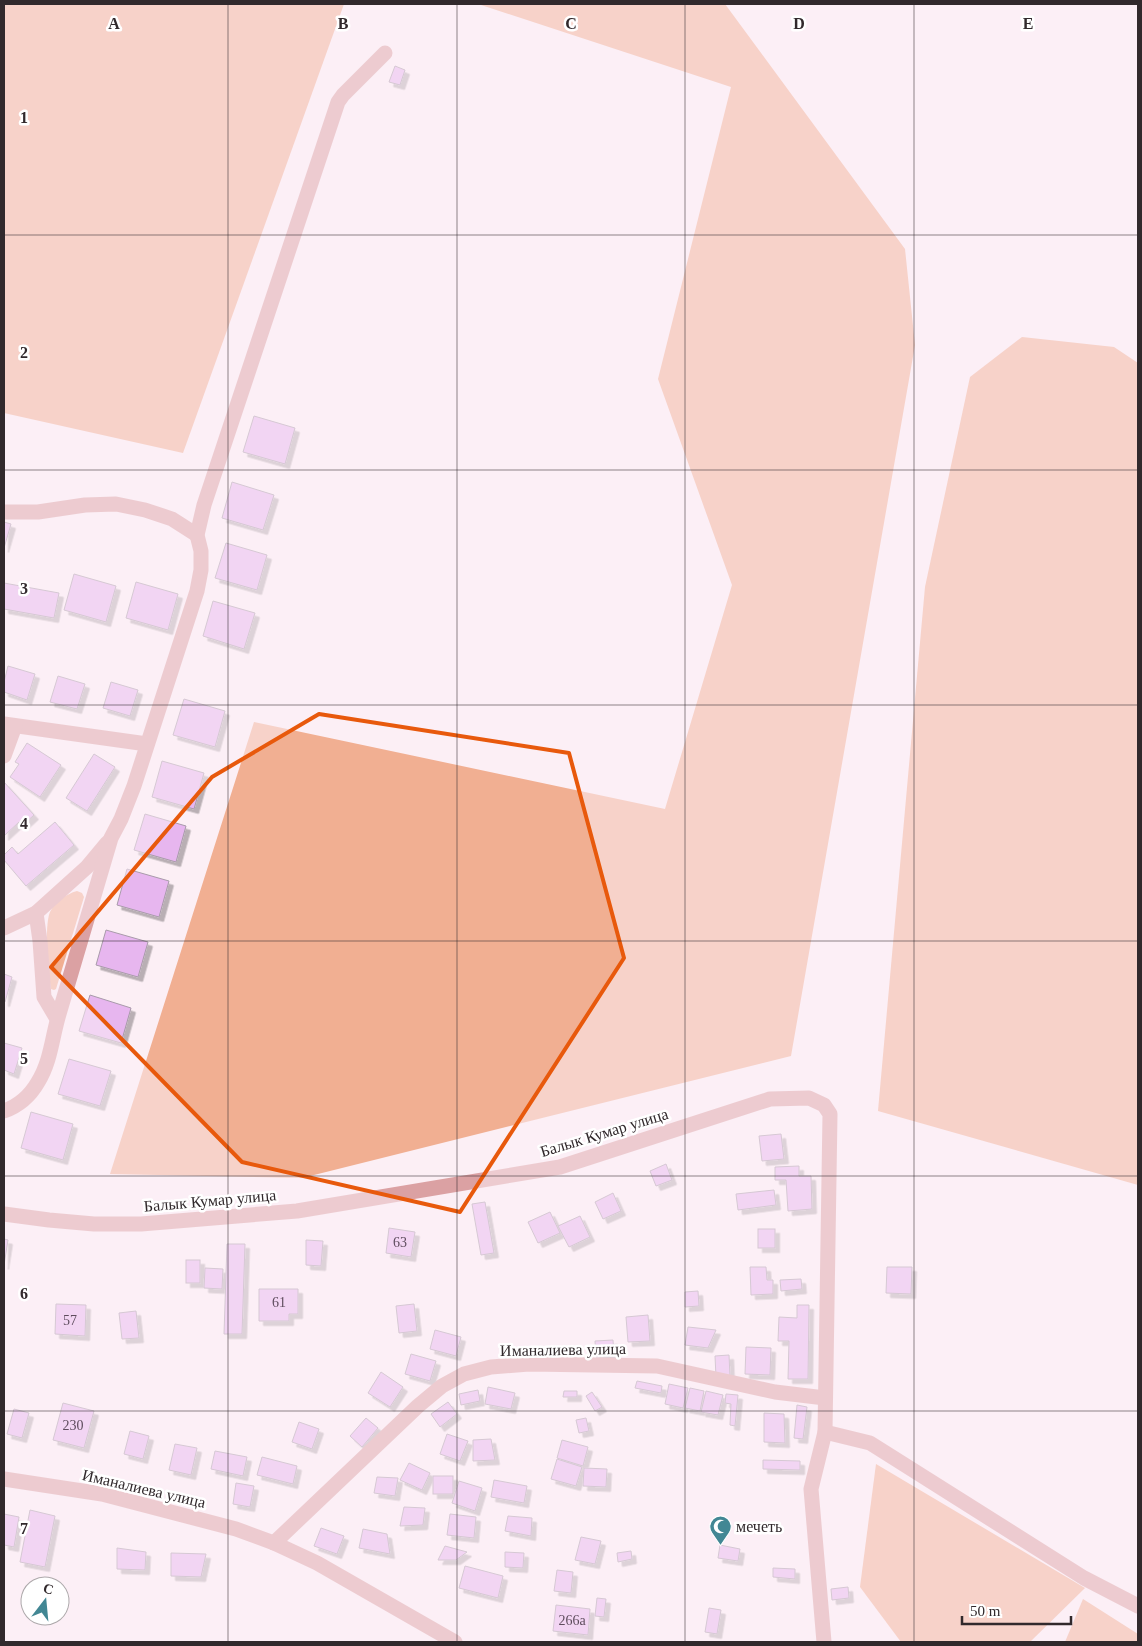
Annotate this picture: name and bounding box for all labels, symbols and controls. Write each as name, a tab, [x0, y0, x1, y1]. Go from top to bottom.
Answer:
text: A	[108, 15, 120, 32]
text: B	[338, 15, 349, 32]
text: C	[565, 15, 577, 32]
text: D	[793, 15, 805, 32]
text: E	[1023, 15, 1033, 32]
text: 1	[20, 109, 28, 126]
text: 2	[20, 344, 28, 361]
text: 3	[20, 580, 28, 597]
text: 4	[20, 815, 28, 832]
text: 5	[20, 1050, 28, 1067]
street label: Балык Кумар улица	[538, 1105, 670, 1161]
street label: Балык Кумар улица	[143, 1186, 277, 1216]
house number: 63	[393, 1235, 407, 1250]
text: 6	[20, 1285, 28, 1302]
house number: 61	[272, 1295, 286, 1310]
house number: 57	[63, 1313, 77, 1328]
street label: Иманалиева улица	[500, 1340, 626, 1360]
house number: 230	[63, 1418, 84, 1433]
street label: Иманалиева улица	[80, 1466, 207, 1512]
mosque icon: мечеть	[708, 1514, 732, 1545]
place label: мечеть	[736, 1518, 782, 1535]
text: 7	[20, 1520, 28, 1537]
north arrow	[20, 1576, 70, 1626]
text: С	[42, 1580, 55, 1598]
scale bar	[962, 1594, 1071, 1626]
text: 50 m	[970, 1603, 1001, 1619]
house number: 266а	[558, 1613, 586, 1628]

